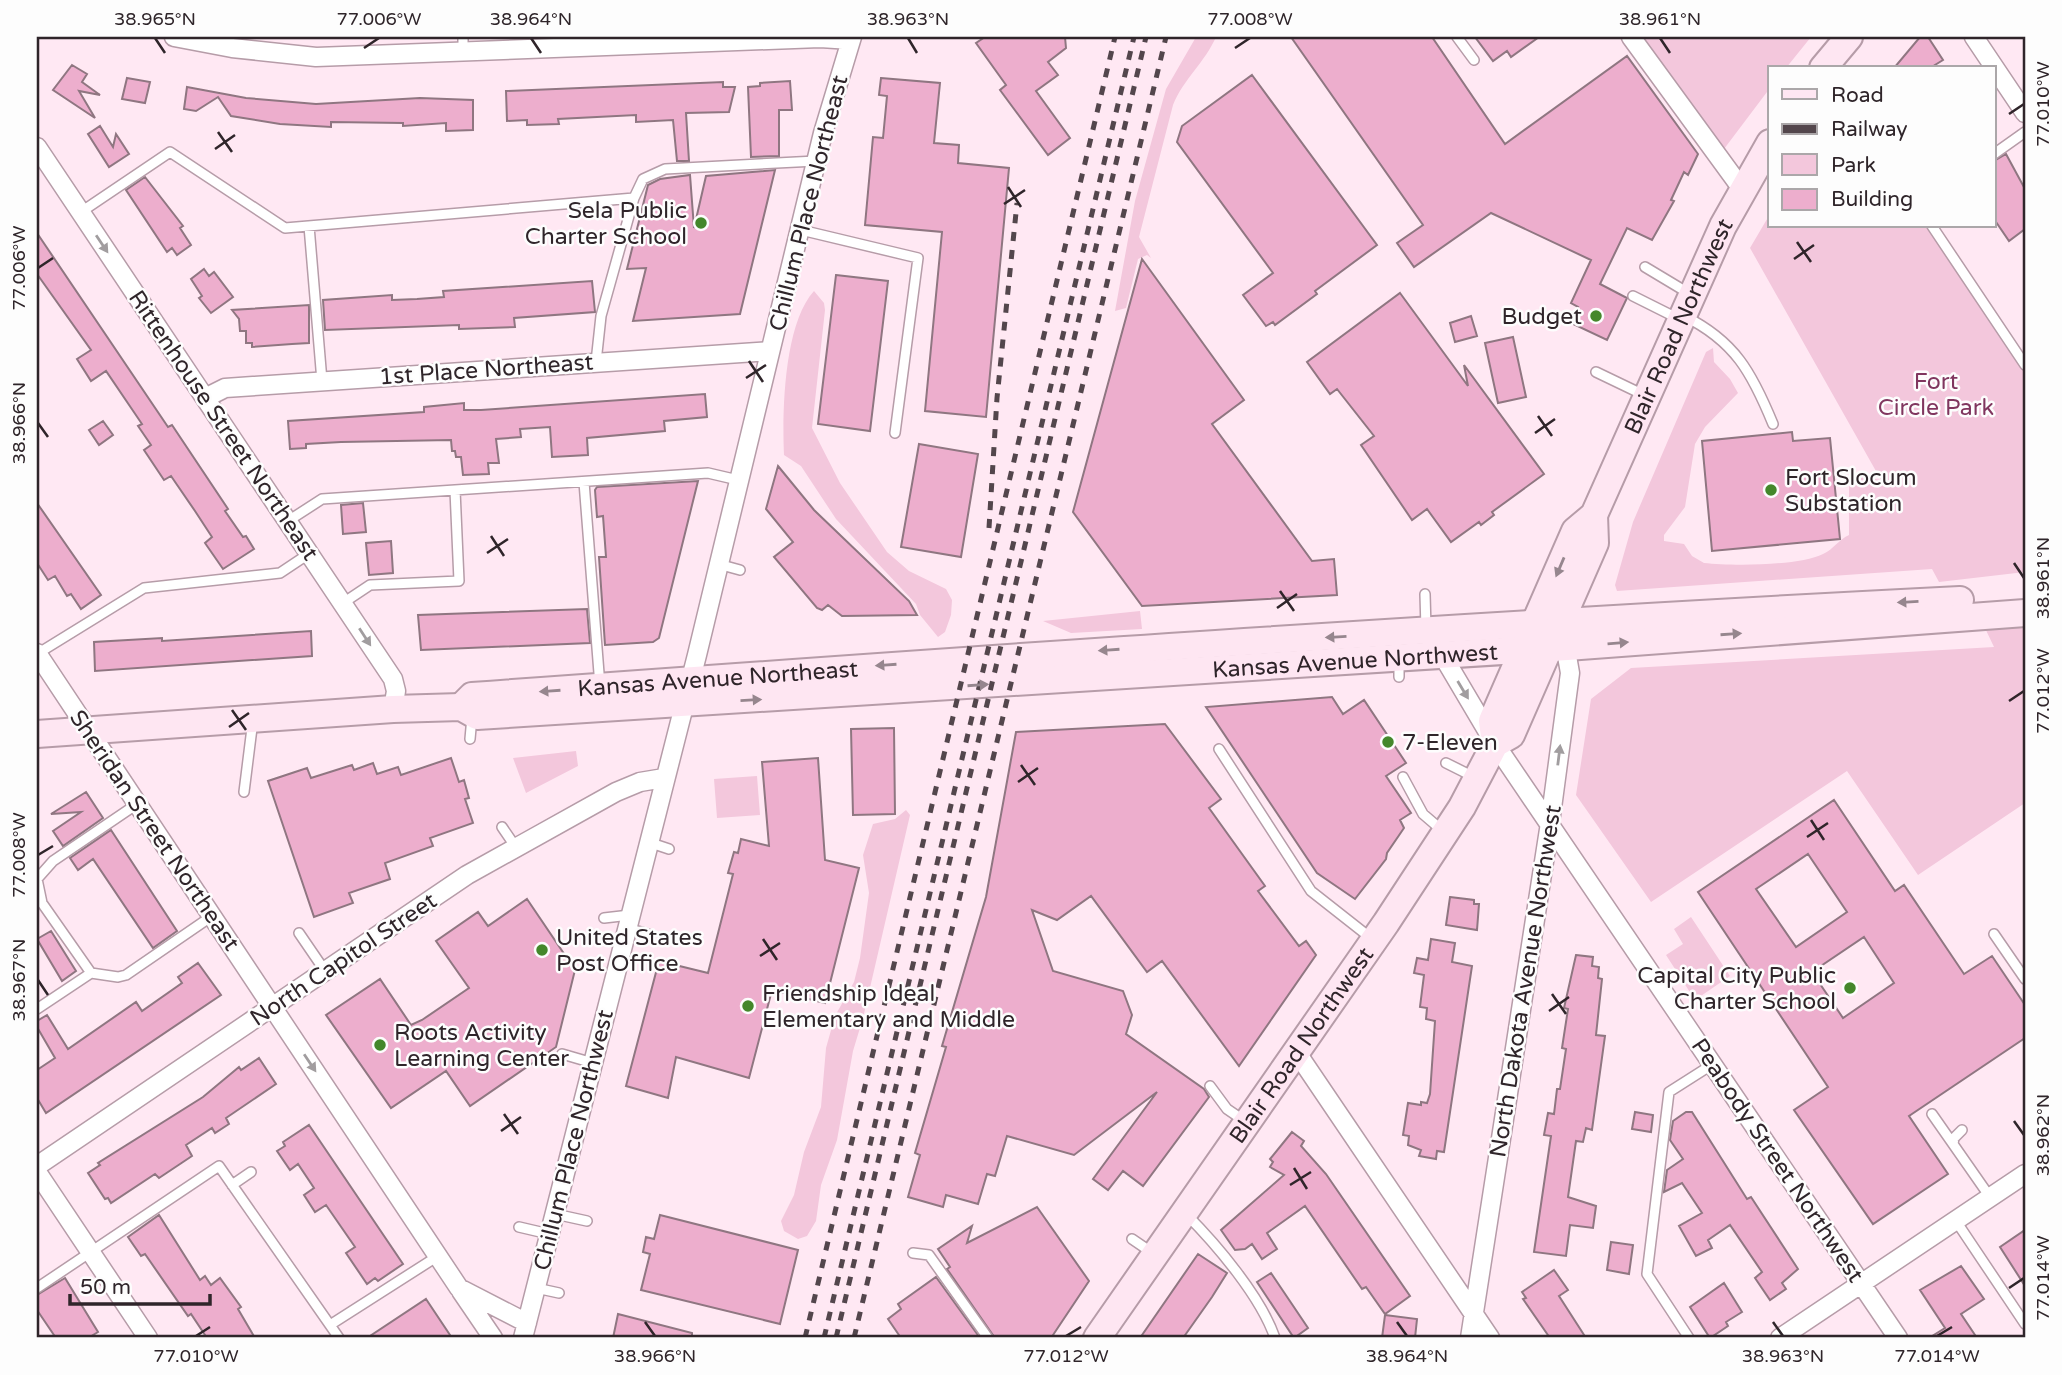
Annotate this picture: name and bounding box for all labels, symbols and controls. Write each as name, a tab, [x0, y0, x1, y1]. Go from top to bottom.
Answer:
text: 38.965°N	[114, 8, 196, 30]
text: 77.006°W	[336, 8, 422, 30]
text: 38.964°N	[490, 8, 572, 30]
text: 38.963°N	[867, 8, 949, 30]
text: 77.008°W	[1207, 8, 1293, 30]
text: 38.961°N	[1619, 8, 1701, 30]
text: 77.010°W	[2032, 61, 2054, 147]
legend	[1768, 66, 1996, 228]
street label: Chillum Place Northeast	[764, 72, 854, 334]
text: Road	[1831, 83, 1884, 108]
text: Railway	[1831, 117, 1908, 142]
text: Park	[1831, 153, 1876, 178]
text: Building	[1831, 187, 1913, 212]
place label: Sela Public Charter School	[525, 197, 687, 251]
street label: Blair Road Northwest	[1619, 214, 1739, 439]
marker: Sela Public Charter School	[693, 215, 709, 231]
text: 77.006°W	[8, 225, 30, 311]
one-way arrow	[95, 235, 109, 253]
street label: Rittenhouse Street Northeast	[122, 285, 324, 566]
place label: Budget	[1501, 303, 1582, 331]
marker: Budget	[1588, 308, 1604, 324]
street label: 1st Place Northeast	[378, 349, 594, 391]
park label: Fort Circle Park	[1878, 368, 1994, 422]
text: 38.966°N	[8, 382, 30, 464]
place label: Fort Slocum Substation	[1785, 464, 1917, 518]
marker: Fort Slocum Substation	[1763, 482, 1779, 498]
text: 38.961°N	[2032, 537, 2054, 619]
one-way arrow	[1554, 557, 1565, 578]
one-way arrow	[1897, 597, 1919, 608]
one-way arrow	[359, 627, 372, 646]
one-way arrow	[1720, 628, 1742, 639]
one-way arrow	[1325, 632, 1347, 643]
street label: Kansas Avenue Northwest	[1211, 638, 1499, 684]
one-way arrow	[1607, 638, 1629, 649]
one-way arrow	[1098, 645, 1120, 656]
text: 77.012°W	[2032, 648, 2054, 734]
street label: Kansas Avenue Northeast	[577, 655, 859, 703]
one-way arrow	[875, 660, 897, 671]
one-way arrow	[967, 679, 989, 690]
one-way arrow	[1456, 681, 1469, 700]
one-way arrow	[539, 686, 561, 697]
one-way arrow	[740, 694, 762, 705]
street label: Sheridan Street Northeast	[63, 705, 245, 956]
place label: 7-Eleven	[1402, 729, 1498, 757]
marker: 7-Eleven	[1380, 734, 1396, 750]
one-way arrow	[1554, 744, 1565, 766]
street label: North Dakota Avenue Northwest	[1484, 803, 1568, 1159]
text: 77.008°W	[8, 812, 30, 898]
street label: North Capitol Street	[245, 887, 442, 1033]
place label: United States Post Office	[556, 924, 703, 978]
text: 38.967°N	[8, 939, 30, 1021]
marker: United States Post Office	[534, 942, 550, 958]
street label: Blair Road Northwest	[1224, 942, 1380, 1149]
place label: Capital City Public Charter School	[1637, 962, 1836, 1016]
place label: Friendship Ideal Elementary and Middle	[762, 980, 1015, 1034]
marker: Capital City Public Charter School	[1842, 980, 1858, 996]
marker: Friendship Ideal Elementary and Middle	[740, 998, 756, 1014]
street label: Chillum Place Northwest	[528, 1007, 620, 1274]
place label: Roots Activity Learning Center	[394, 1019, 569, 1073]
street label: Peabody Street Northwest	[1685, 1033, 1870, 1288]
marker: Roots Activity Learning Center	[372, 1037, 388, 1053]
one-way arrow	[303, 1054, 316, 1073]
text: 38.962°N	[2032, 1094, 2054, 1176]
text: 77.014°W	[2032, 1235, 2054, 1321]
scale bar	[70, 1263, 210, 1307]
text: 50 m	[80, 1275, 131, 1300]
text: 77.010°W	[153, 1345, 239, 1367]
text: 38.966°N	[614, 1345, 696, 1367]
text: 77.012°W	[1023, 1345, 1109, 1367]
text: 38.964°N	[1366, 1345, 1448, 1367]
text: 38.963°N	[1742, 1345, 1824, 1367]
text: 77.014°W	[1894, 1345, 1980, 1367]

